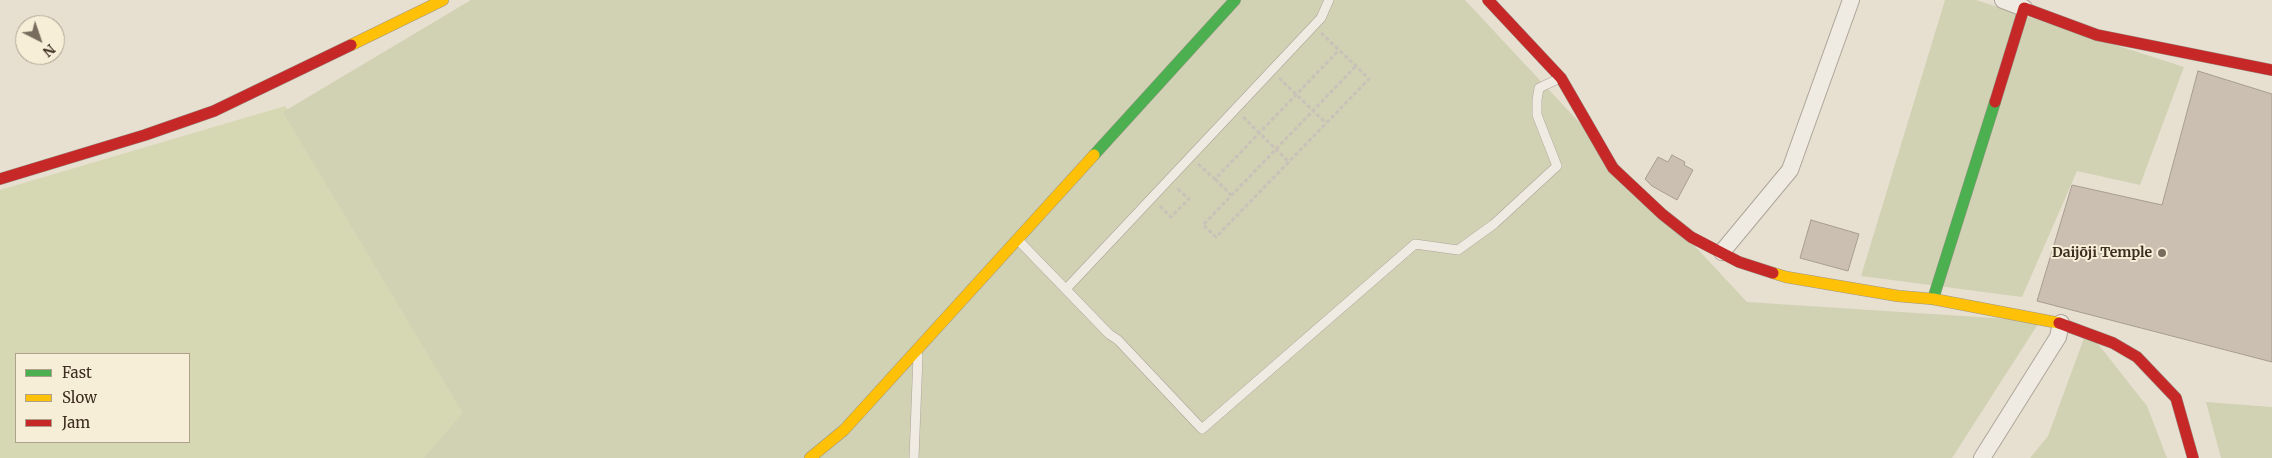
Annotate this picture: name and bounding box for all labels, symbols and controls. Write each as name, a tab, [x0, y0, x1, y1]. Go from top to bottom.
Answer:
north arrow	[15, 15, 65, 65]
text: N	[39, 40, 59, 61]
place label: Daijōji Temple	[2052, 245, 2152, 261]
marker: Daijōji Temple	[2156, 247, 2168, 259]
legend	[15, 353, 190, 443]
text: Fast	[62, 363, 92, 382]
text: Slow	[62, 388, 97, 407]
text: Jam	[62, 413, 90, 432]

